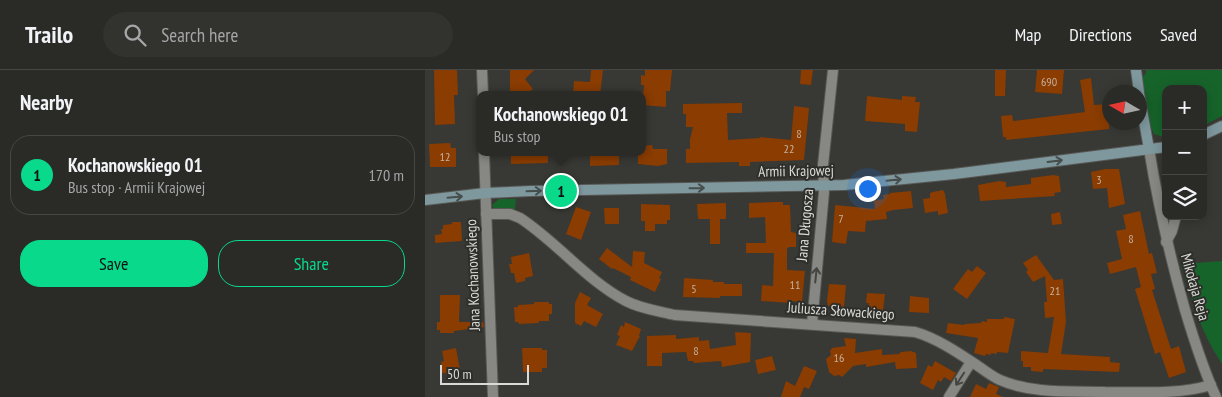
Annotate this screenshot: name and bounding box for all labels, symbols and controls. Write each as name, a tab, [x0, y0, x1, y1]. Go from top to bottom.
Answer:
search box	[103, 12, 453, 57]
text: Trailo	[25, 19, 73, 50]
icon: search	[121, 21, 149, 49]
text: Search here	[161, 23, 238, 47]
text: Map	[1015, 23, 1041, 46]
text: Directions	[1069, 23, 1132, 46]
text: Saved	[1160, 23, 1197, 46]
house number: 690	[1041, 74, 1057, 89]
north arrow	[1102, 85, 1147, 130]
map controls	[1162, 85, 1207, 220]
button: +	[1162, 85, 1207, 130]
text: Nearby	[20, 89, 73, 116]
popup	[476, 91, 646, 156]
text: Kochanowskiego 01	[494, 102, 628, 126]
text: Bus stop	[494, 126, 541, 146]
house number: 8	[796, 126, 802, 141]
button: −	[1162, 130, 1207, 175]
house number: 22	[784, 141, 794, 156]
house number: 12	[440, 149, 450, 164]
text: Kochanowskiego 01	[68, 153, 203, 177]
one-way arrow	[1047, 156, 1063, 166]
street label: Armii Krajowej	[758, 160, 834, 181]
text: 1	[33, 165, 41, 185]
text: 170 m	[369, 165, 404, 185]
pin: 1	[545, 172, 577, 210]
house number: 3	[1096, 172, 1102, 187]
one-way arrow	[885, 175, 901, 185]
button: layers	[1162, 175, 1207, 220]
your location	[855, 176, 881, 202]
text: Bus stop · Armii Krajowej	[68, 177, 205, 197]
one-way arrow	[688, 183, 704, 193]
one-way arrow	[526, 187, 542, 196]
street label: Jana Długosza	[792, 188, 817, 263]
one-way arrow	[447, 192, 463, 202]
house number: 7	[838, 211, 844, 226]
street label: Jana Kochanowskiego	[461, 219, 484, 332]
house number: 8	[1128, 231, 1134, 246]
button: Save	[20, 240, 208, 287]
button: Share	[218, 240, 405, 287]
street label: Mikołaja Reja	[1177, 251, 1214, 323]
one-way arrow	[811, 267, 821, 283]
house number: 11	[790, 277, 800, 292]
house number: 5	[691, 281, 697, 296]
house number: 21	[1050, 283, 1060, 298]
street label: Juliusza Słowackiego	[786, 297, 895, 324]
house number: 8	[693, 343, 699, 358]
house number: 16	[834, 350, 844, 365]
scale bar	[440, 362, 529, 385]
text: 50 m	[447, 365, 472, 383]
one-way arrow	[955, 372, 965, 386]

